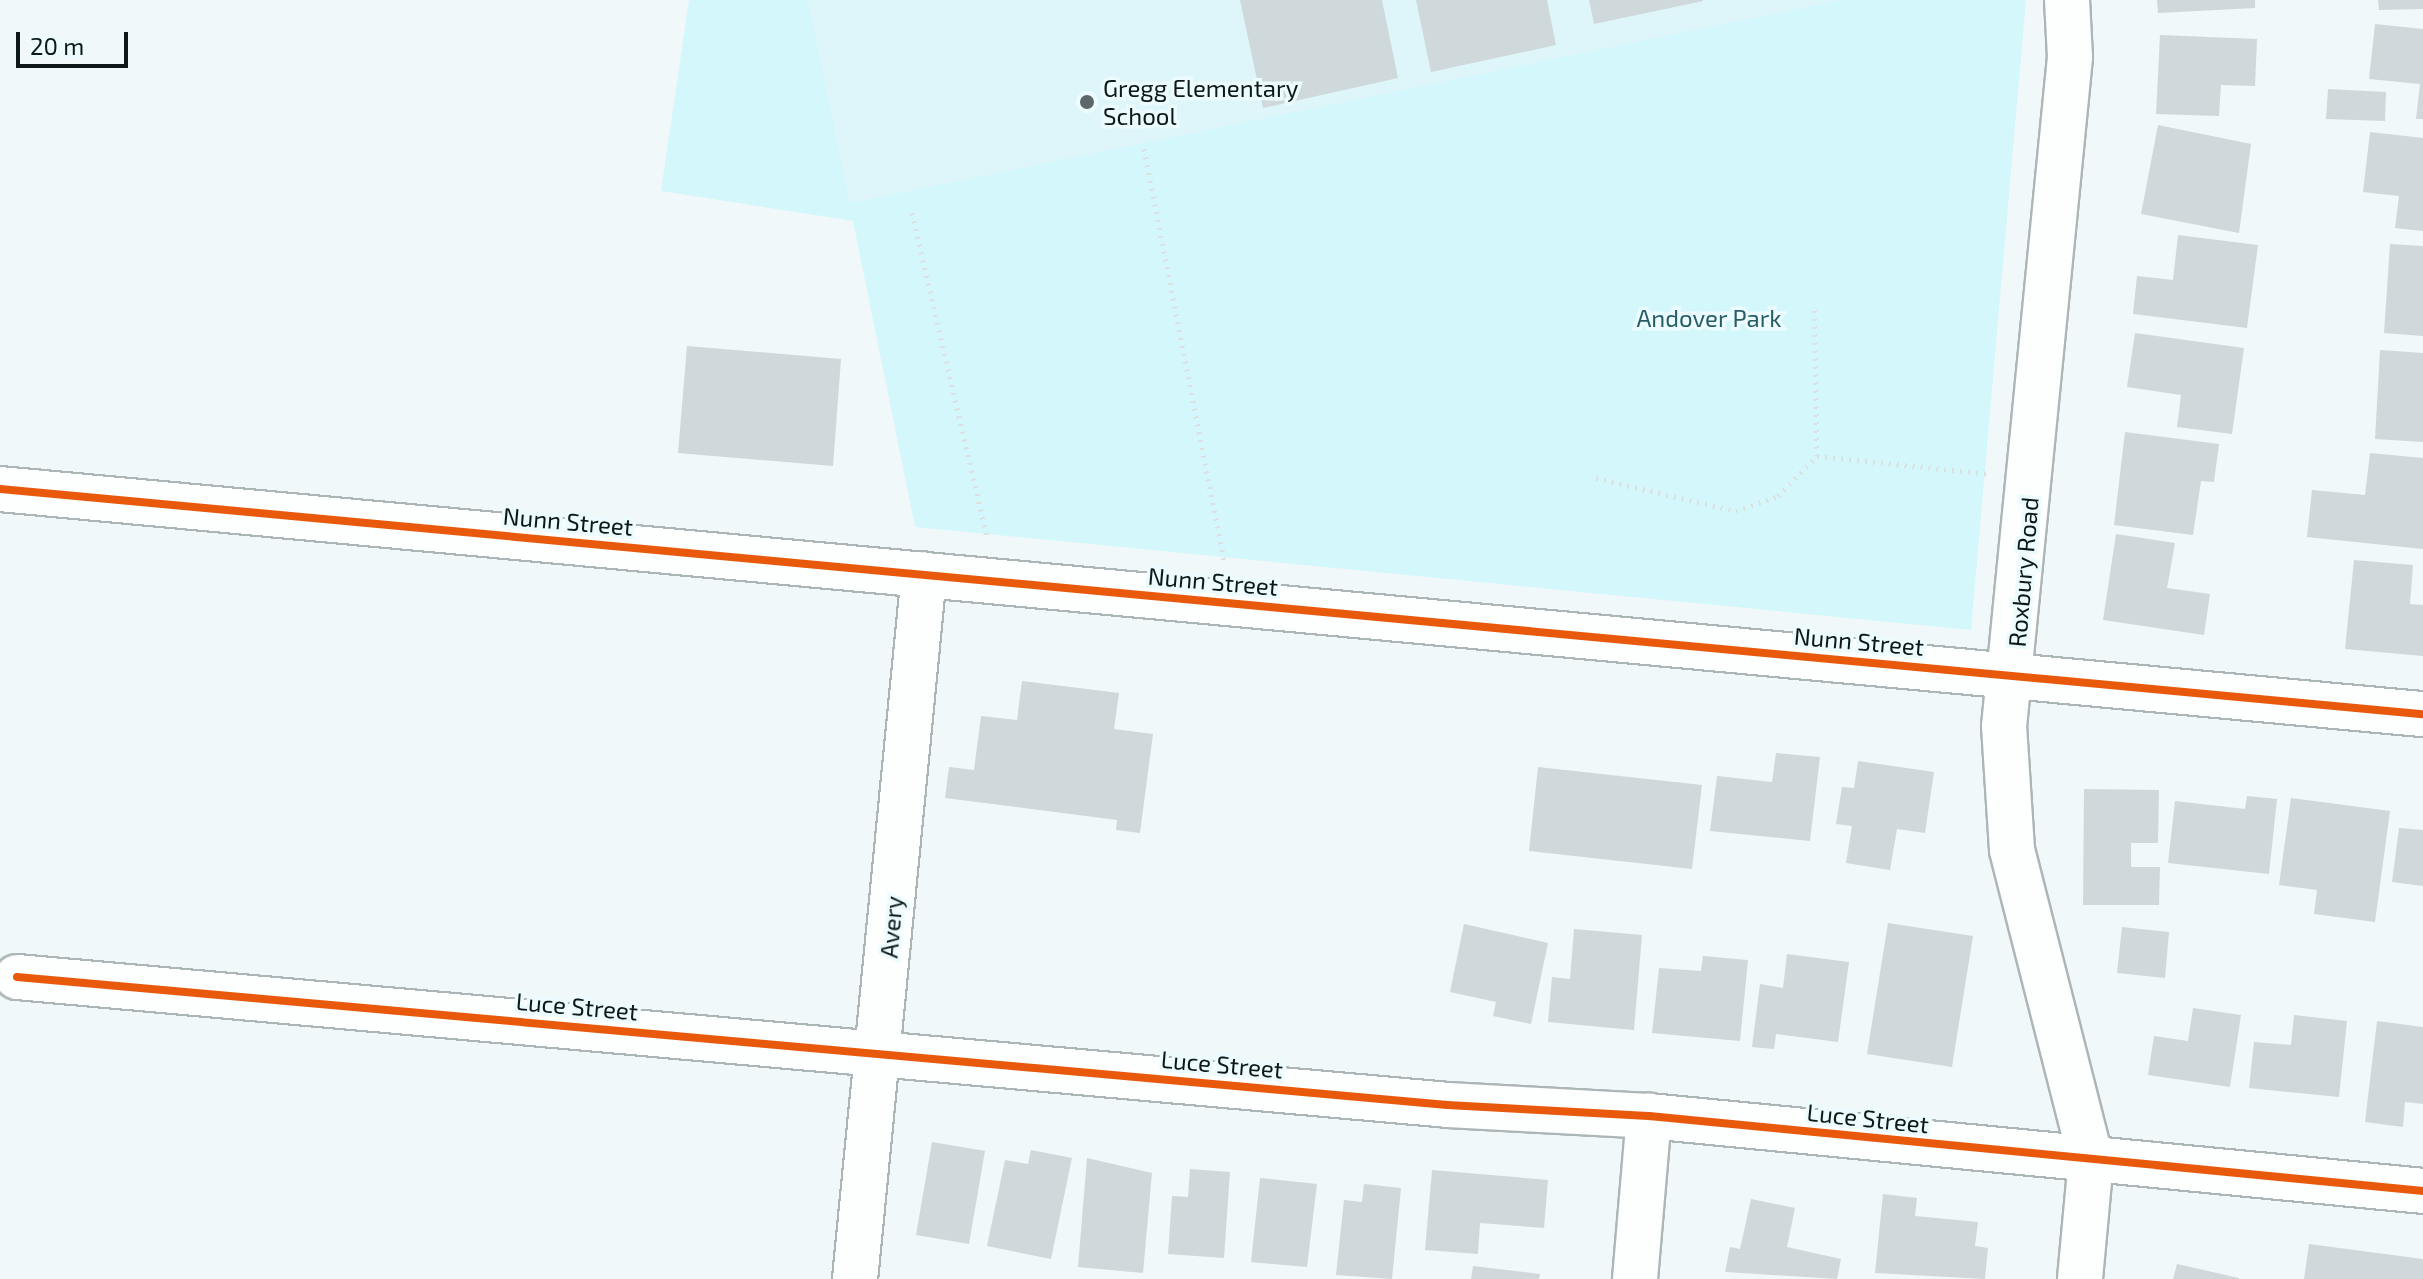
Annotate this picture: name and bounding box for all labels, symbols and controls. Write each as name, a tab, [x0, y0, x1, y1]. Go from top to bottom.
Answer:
scale bar	[20, 16, 132, 66]
text: 20 m	[30, 31, 84, 60]
place label: Gregg Elementary School	[1103, 74, 1298, 130]
marker: Gregg Elementary School	[1078, 93, 1096, 111]
park label: Andover Park	[1636, 304, 1782, 332]
street label: Roxbury Road	[2002, 496, 2044, 648]
street label: Nunn Street	[502, 501, 634, 541]
street label: Nunn Street	[1147, 561, 1279, 601]
street label: Nunn Street	[1793, 621, 1925, 661]
street label: Avery	[874, 895, 908, 959]
street label: Luce Street	[515, 986, 639, 1026]
street label: Luce Street	[1160, 1044, 1284, 1084]
street label: Luce Street	[1806, 1097, 1930, 1139]

